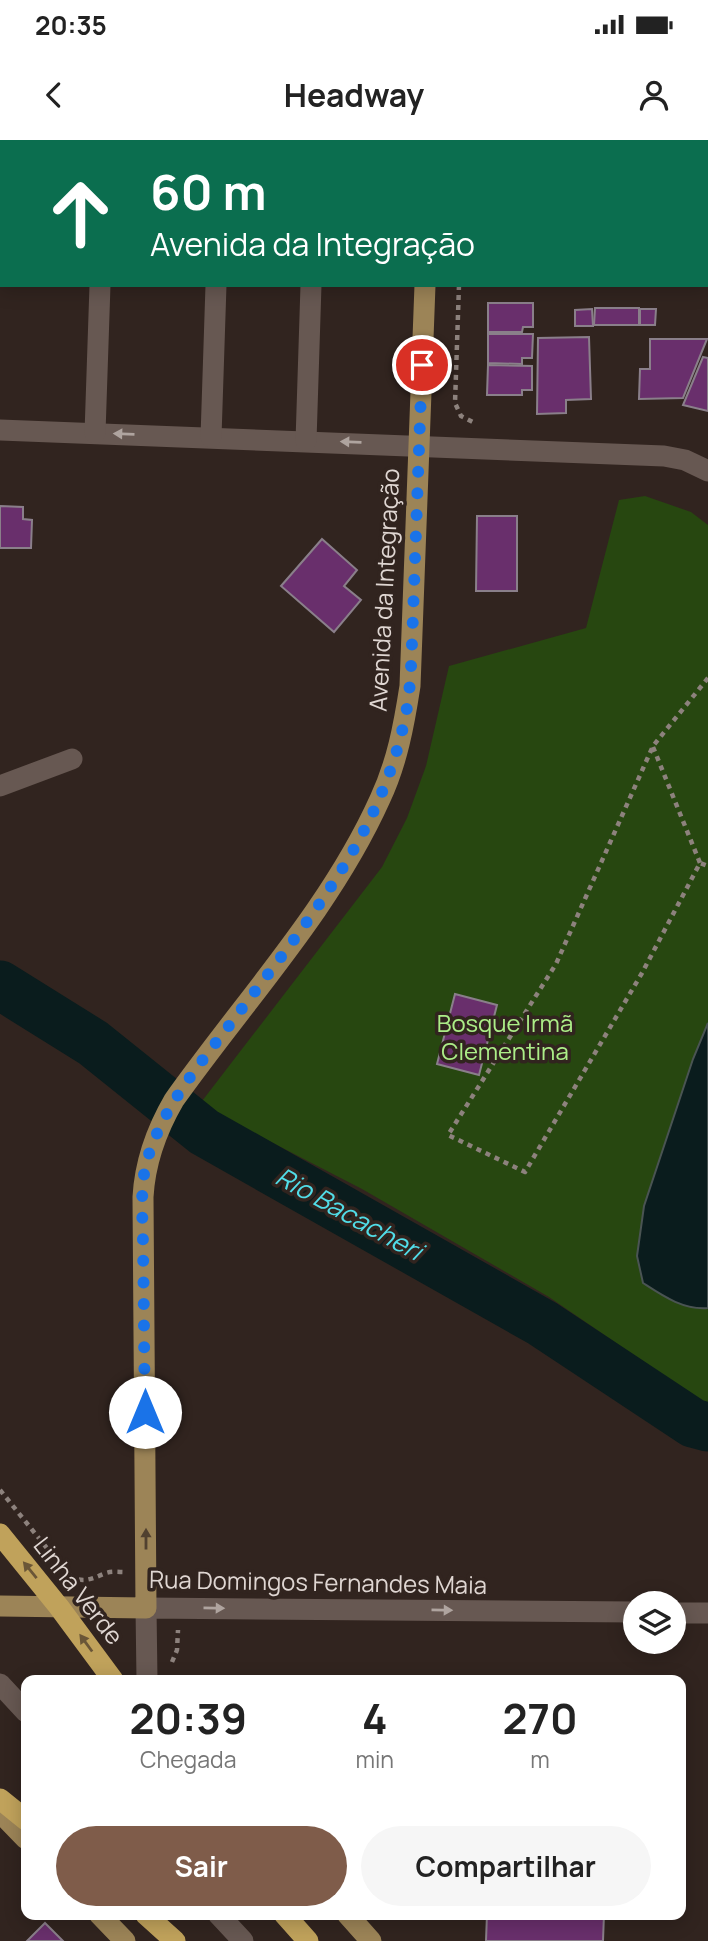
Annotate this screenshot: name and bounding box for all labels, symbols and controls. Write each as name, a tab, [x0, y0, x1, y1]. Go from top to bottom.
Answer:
text: 20:35	[35, 7, 107, 43]
text: Headway	[284, 73, 424, 117]
icon: back	[35, 76, 73, 114]
icon: person	[635, 76, 673, 114]
text: 60 m	[150, 158, 267, 225]
icon: ahead	[35, 168, 126, 259]
text: Avenida da Integração	[150, 222, 475, 266]
pin	[392, 335, 452, 395]
icon: arrive	[403, 346, 441, 384]
one-way arrow	[113, 429, 135, 440]
one-way arrow	[340, 437, 362, 448]
street label: Avenida da Integração	[361, 467, 406, 712]
park label: Bosque Irmã Clementina	[437, 1006, 573, 1067]
water label: Rio Bacacheri	[270, 1158, 432, 1270]
position arrow	[108, 1375, 182, 1449]
one-way arrow	[140, 1528, 152, 1550]
street label: Linha Verde	[27, 1529, 132, 1651]
one-way arrow	[22, 1562, 37, 1580]
street label: Rua Domingos Fernandes Maia	[149, 1562, 487, 1601]
map controls	[623, 1591, 686, 1654]
button: layers	[623, 1591, 686, 1654]
one-way arrow	[204, 1602, 226, 1614]
one-way arrow	[431, 1605, 453, 1616]
one-way arrow	[79, 1635, 94, 1653]
text: 20:39	[129, 1689, 247, 1747]
text: 4	[362, 1689, 388, 1747]
text: 270	[502, 1689, 578, 1747]
text: Chegada	[140, 1743, 236, 1775]
text: min	[355, 1743, 394, 1775]
text: m	[530, 1743, 550, 1775]
button: Sair	[56, 1826, 347, 1906]
button: Compartilhar	[361, 1826, 651, 1906]

